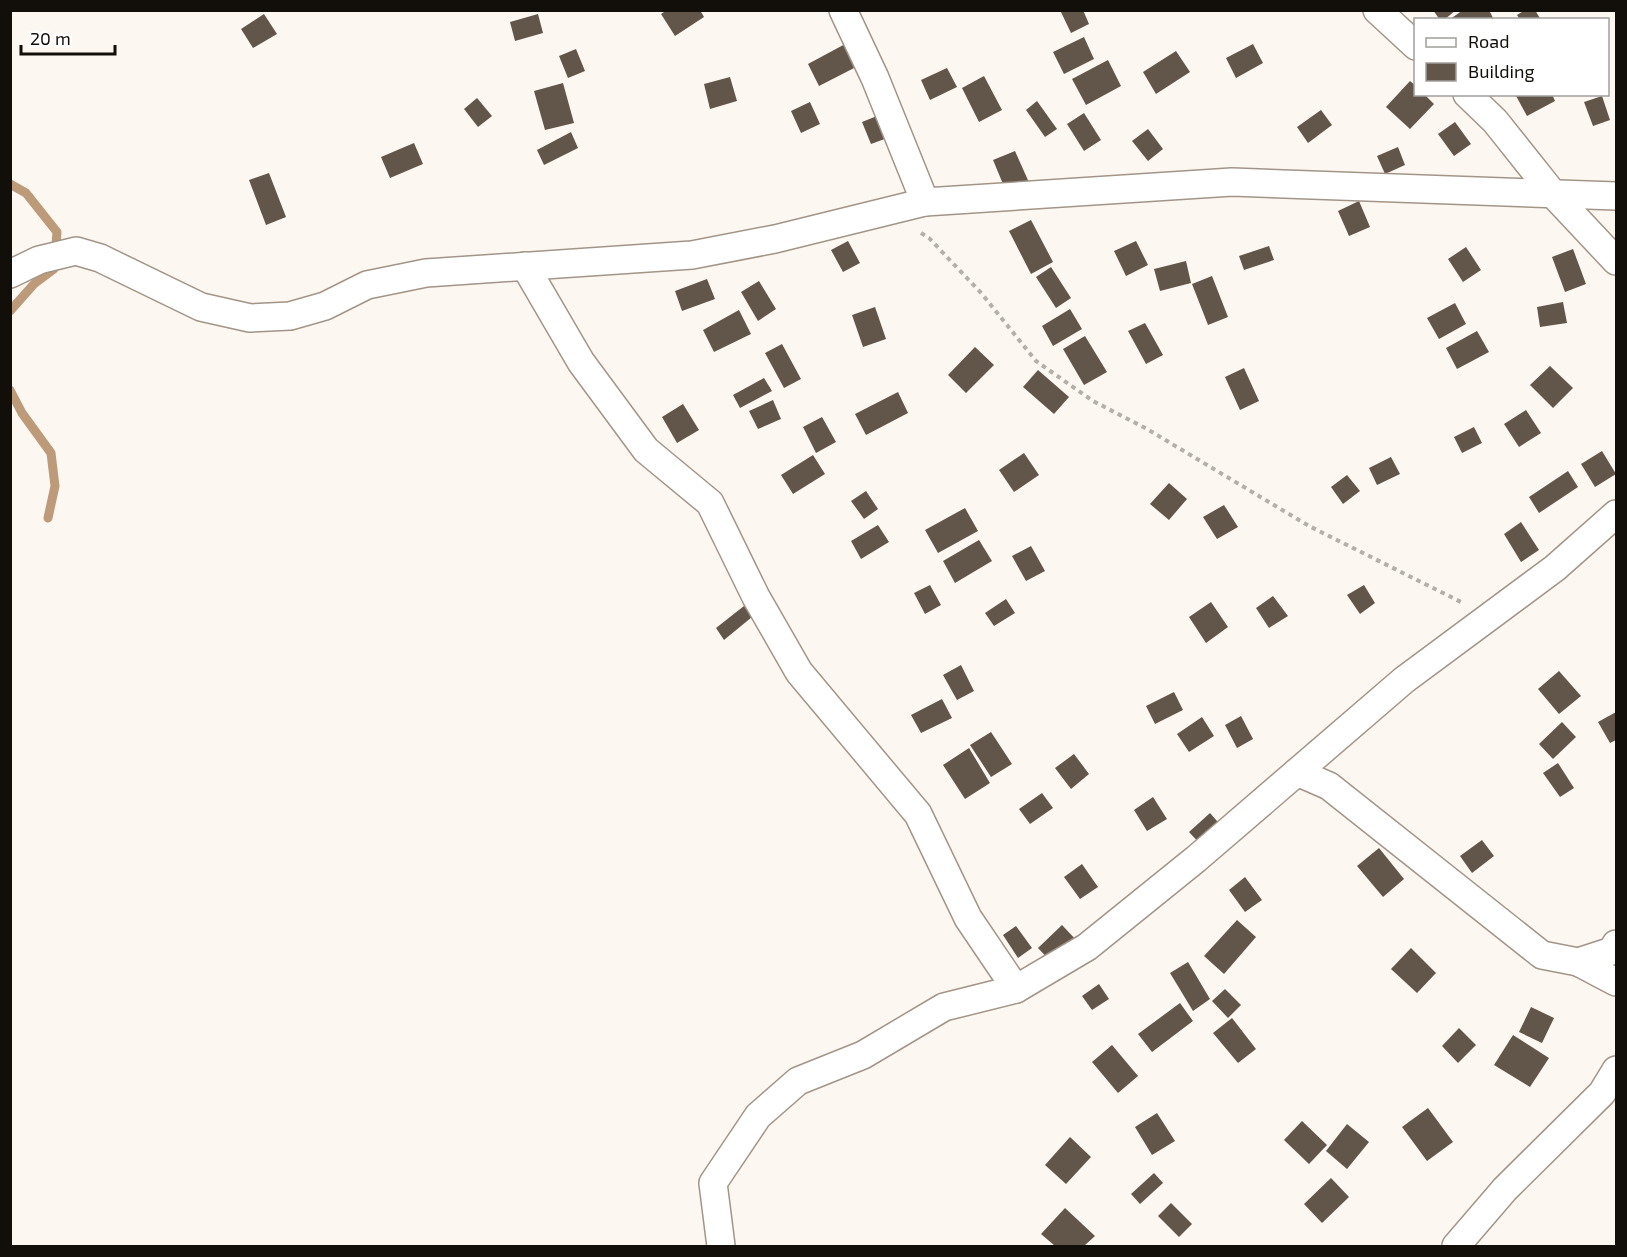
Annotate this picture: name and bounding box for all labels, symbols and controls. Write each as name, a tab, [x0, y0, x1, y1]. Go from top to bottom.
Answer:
scale bar	[21, 18, 116, 56]
legend	[1414, 18, 1609, 96]
text: 20 m	[30, 27, 71, 49]
text: Road	[1468, 30, 1509, 52]
text: Building	[1468, 60, 1535, 82]

